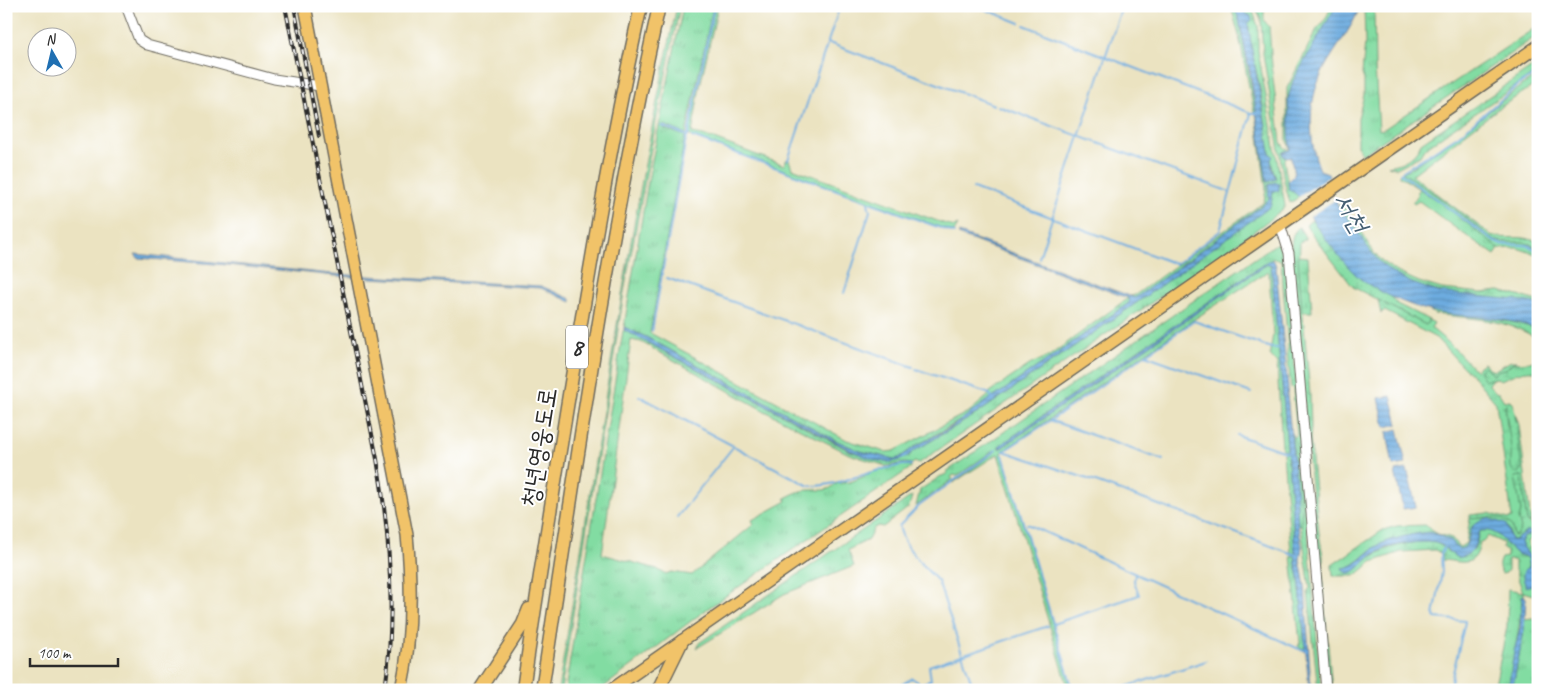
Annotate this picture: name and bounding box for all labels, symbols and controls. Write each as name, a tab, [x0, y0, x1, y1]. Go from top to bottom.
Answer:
north arrow	[28, 28, 78, 78]
text: N	[45, 30, 58, 49]
water label: 서천	[1326, 186, 1377, 241]
road number: 8	[566, 326, 588, 368]
street label: 청년영웅도로	[514, 385, 564, 509]
scale bar	[30, 636, 118, 668]
text: 100 m	[38, 644, 72, 663]

